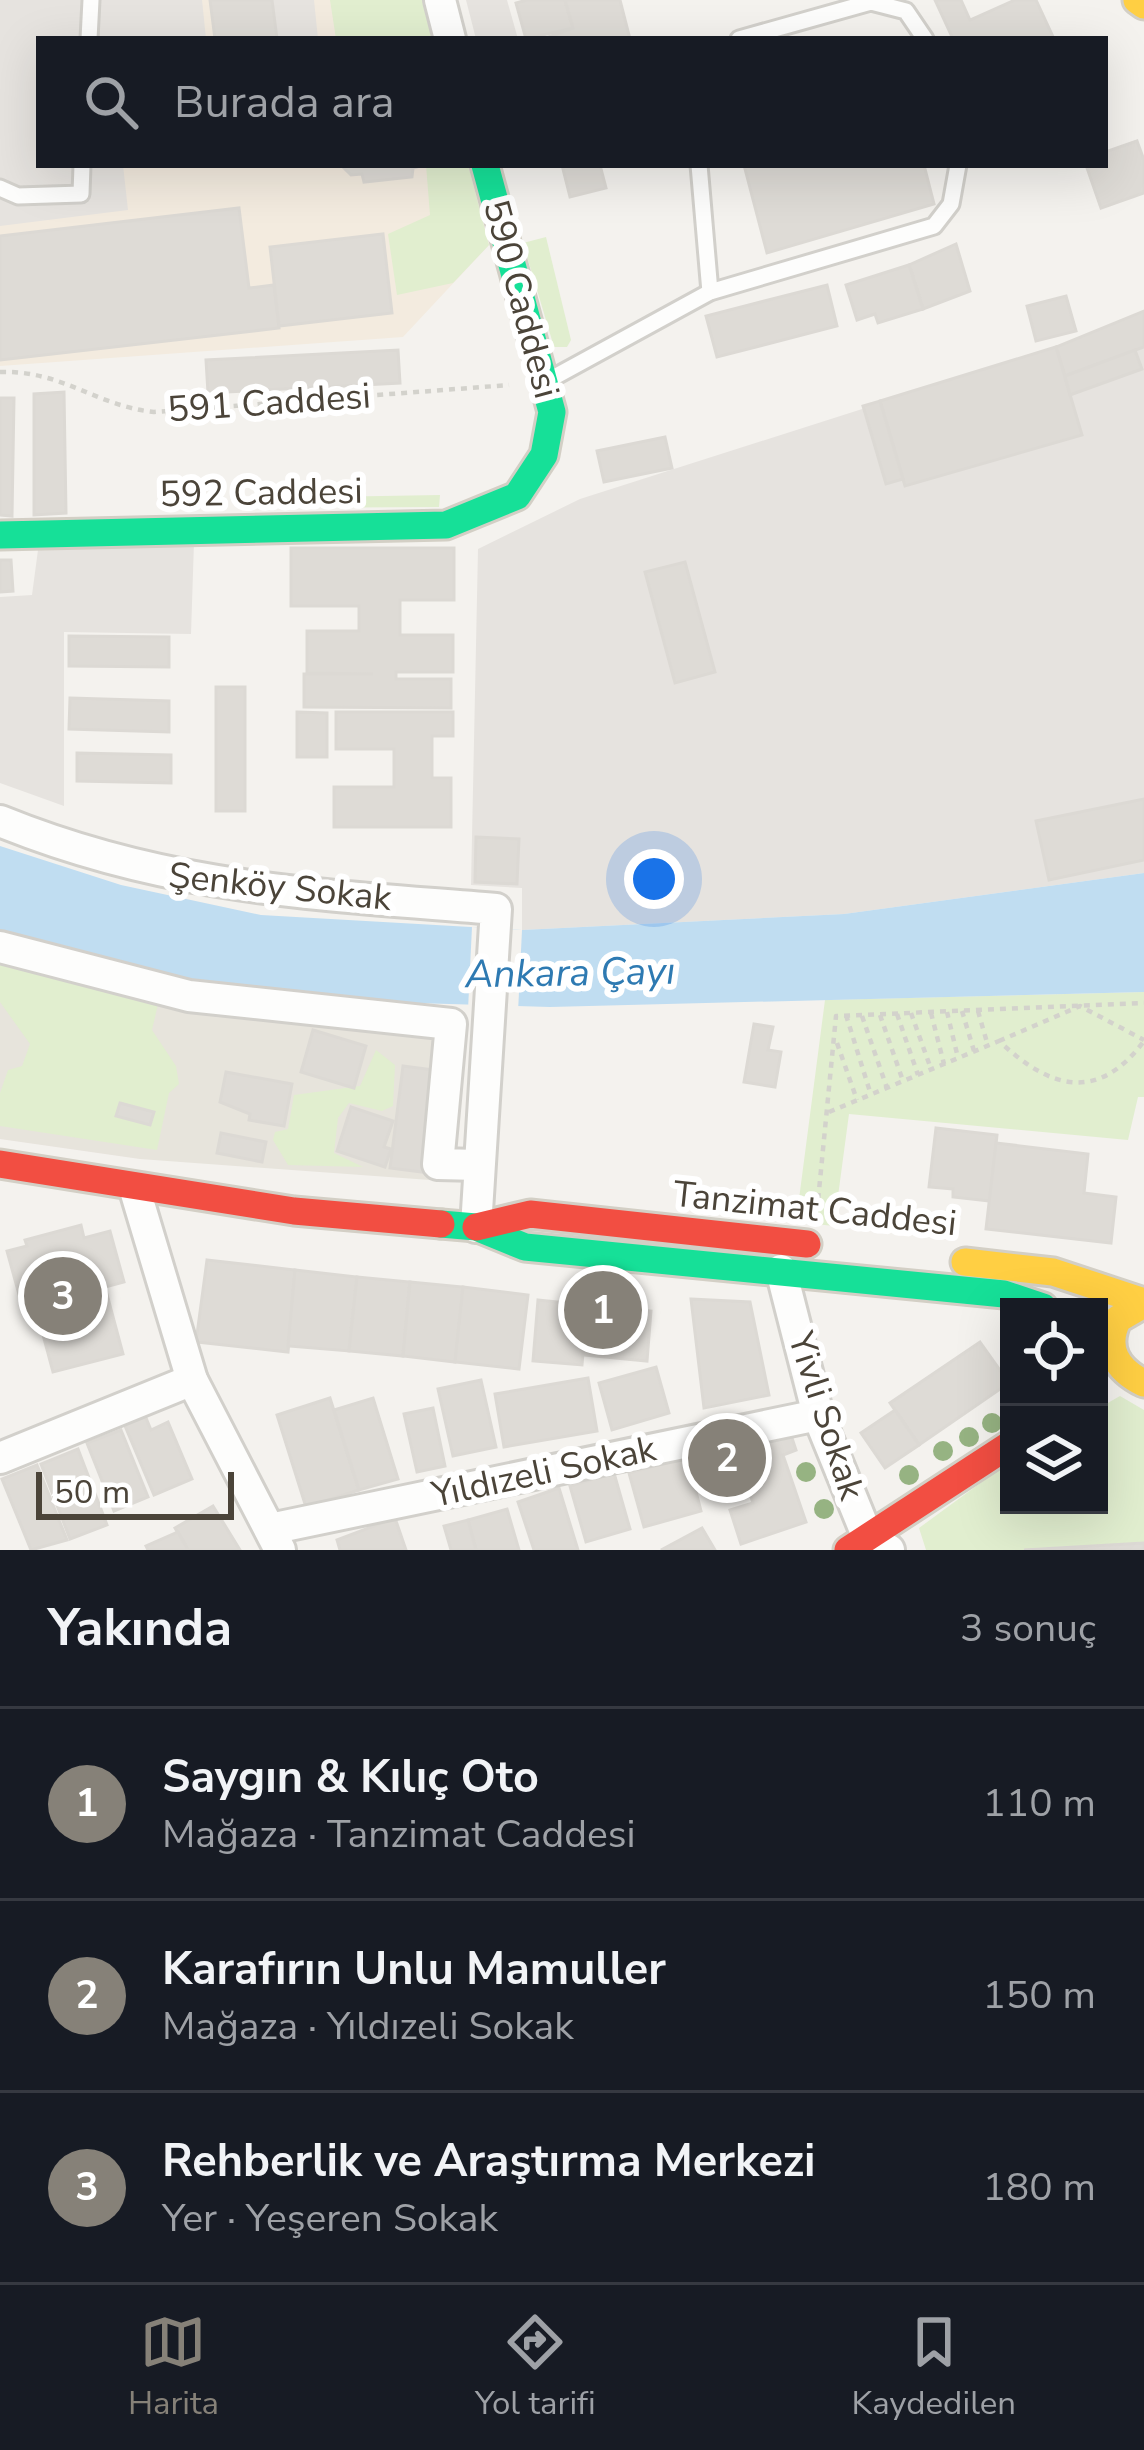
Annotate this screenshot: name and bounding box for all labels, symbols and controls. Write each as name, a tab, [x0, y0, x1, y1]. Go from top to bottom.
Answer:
search box	[36, 36, 1108, 168]
icon: search	[78, 69, 144, 135]
text: Burada ara	[174, 72, 395, 133]
street label: 590 Caddesi	[471, 194, 571, 404]
street label: 591 Caddesi	[166, 371, 372, 435]
street label: 592 Caddesi	[159, 467, 363, 519]
your location	[624, 849, 684, 909]
street label: Şenköy Sokak	[166, 851, 395, 923]
water label: Ankara Çayı	[463, 945, 676, 1001]
street label: Tanzimat Caddesi	[671, 1170, 959, 1248]
pin: 3	[24, 1251, 102, 1341]
pin: 1	[564, 1265, 642, 1355]
map controls	[1000, 1298, 1108, 1514]
button: locate	[1000, 1298, 1108, 1406]
street label: Yivli Sokak	[776, 1325, 876, 1507]
button: layers	[1000, 1406, 1108, 1514]
pin: 2	[688, 1413, 766, 1503]
street label: Yıldızeli Sokak	[427, 1424, 661, 1520]
scale bar	[36, 1466, 234, 1519]
text: 50 m	[54, 1470, 130, 1515]
text: Yakında	[48, 1593, 232, 1663]
text: 3 sonuç	[960, 1602, 1096, 1655]
text: Saygın & Kılıç Oto	[162, 1747, 539, 1808]
text: 1	[75, 1777, 99, 1830]
text: 110 m	[982, 1777, 1096, 1830]
text: Mağaza · Tanzimat Caddesi	[162, 1808, 635, 1861]
text: Karafırın Unlu Mamuller	[162, 1939, 666, 2000]
text: 2	[75, 1969, 99, 2022]
text: 150 m	[982, 1969, 1096, 2022]
text: Mağaza · Yıldızeli Sokak	[162, 2000, 574, 2053]
text: Rehberlik ve Araştırma Merkezi	[162, 2131, 815, 2192]
text: 3	[75, 2161, 99, 2214]
text: 180 m	[982, 2161, 1096, 2214]
text: Yer · Yeşeren Sokak	[162, 2192, 498, 2245]
tab: Harita	[128, 2309, 219, 2426]
tab: Yol tarifi	[475, 2309, 596, 2426]
tab: Kaydedilen	[852, 2309, 1016, 2426]

